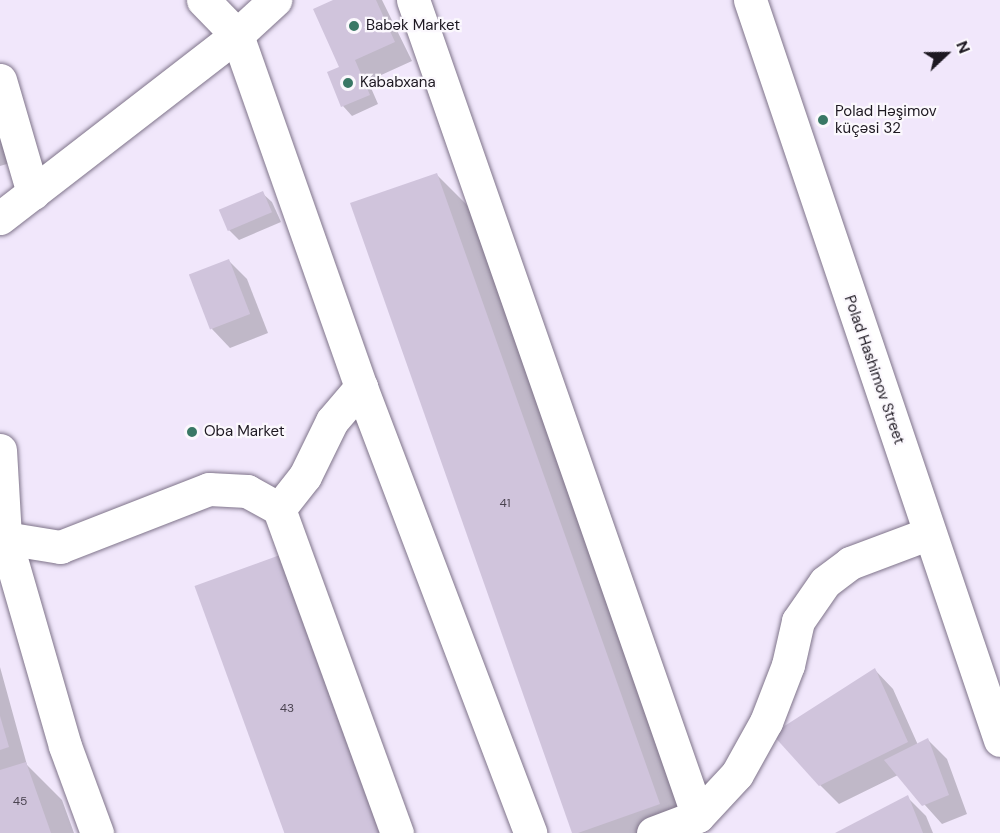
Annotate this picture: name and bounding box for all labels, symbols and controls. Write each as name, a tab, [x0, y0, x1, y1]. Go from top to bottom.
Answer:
place label: Babək Market	[366, 17, 460, 35]
marker: Babək Market	[347, 19, 361, 33]
north arrow	[916, 24, 976, 84]
text: N	[951, 38, 975, 56]
place label: Kababxana	[360, 74, 436, 92]
marker: Kababxana	[341, 76, 355, 90]
place label: Polad Həşimov küçəsi 32	[835, 102, 937, 137]
marker: Polad Həşimov küçəsi 32	[816, 113, 830, 127]
street label: Polad Hashimov Street	[840, 293, 908, 447]
place label: Oba Market	[204, 423, 285, 441]
marker: Oba Market	[185, 425, 199, 439]
house number: 41	[499, 497, 511, 511]
house number: 43	[280, 702, 294, 716]
house number: 45	[13, 795, 27, 809]

